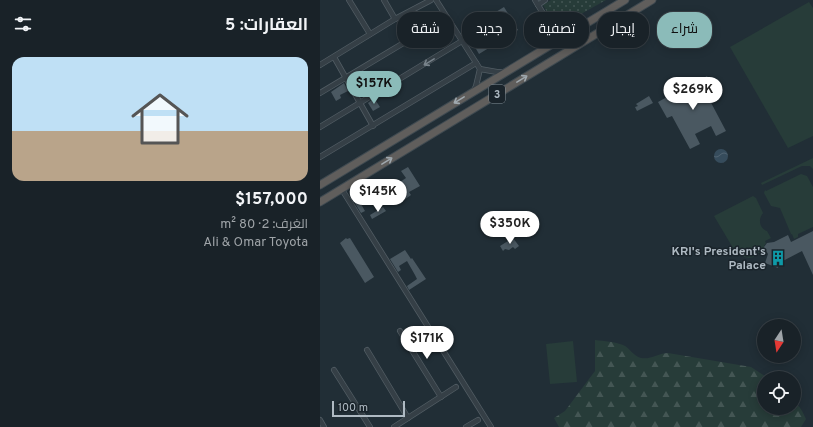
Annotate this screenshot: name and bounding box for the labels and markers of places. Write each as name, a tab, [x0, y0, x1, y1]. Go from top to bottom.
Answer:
pin: $157K	[346, 71, 402, 105]
pin: $269K	[665, 77, 721, 111]
pin: $145K	[350, 179, 406, 213]
pin: $350K	[482, 211, 538, 245]
place label: KRI's President's Palace	[671, 244, 766, 274]
building icon: KRI's President's Palace	[769, 249, 787, 267]
pin: $171K	[399, 326, 455, 360]

